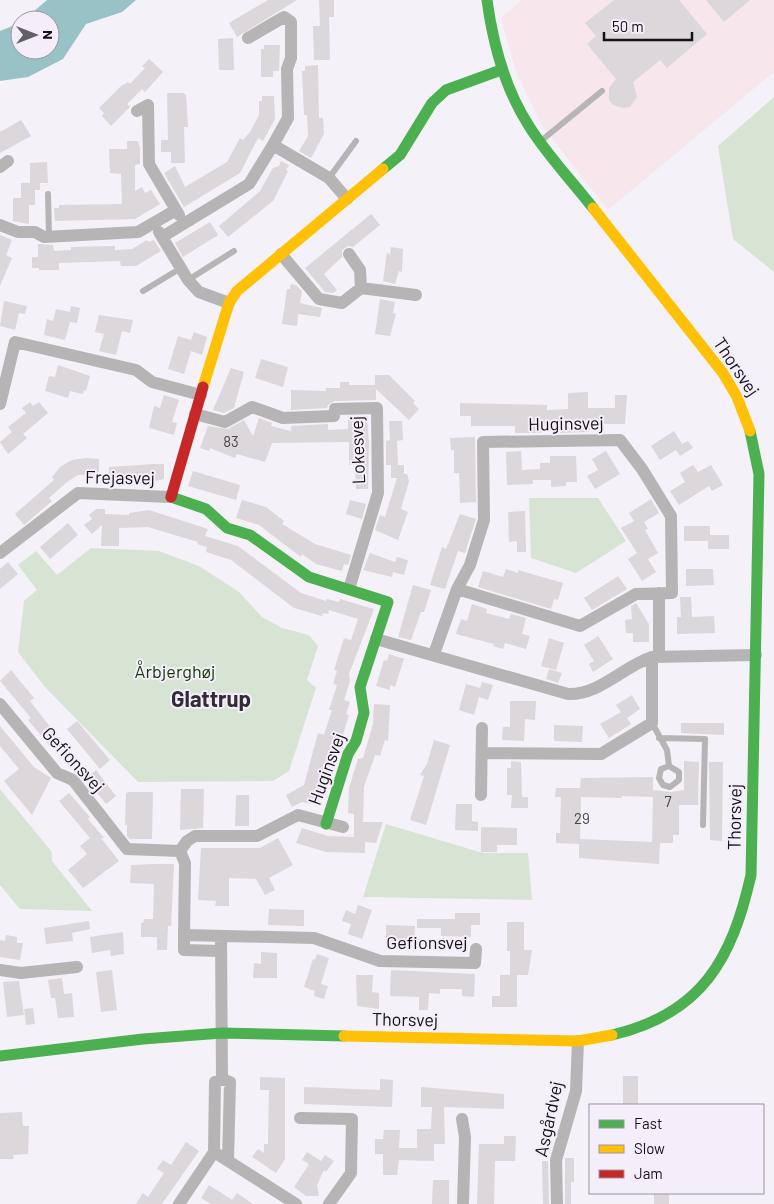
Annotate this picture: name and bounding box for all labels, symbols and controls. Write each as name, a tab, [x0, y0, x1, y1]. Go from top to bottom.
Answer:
north arrow	[10, 10, 60, 60]
scale bar	[604, 10, 692, 42]
text: 50 m	[612, 17, 644, 35]
text: N	[40, 30, 57, 40]
street label: Thorsvej	[709, 333, 765, 400]
street label: Huginsvej	[528, 411, 604, 435]
street label: Lokesvej	[345, 415, 369, 485]
house number: 83	[223, 432, 239, 450]
street label: Frejasvej	[85, 465, 155, 489]
park label: Årbjerghøj	[135, 660, 215, 682]
district label: Glattrup	[171, 685, 251, 711]
street label: Gefionsvej	[38, 722, 110, 797]
street label: Huginsvej	[303, 729, 349, 808]
street label: Thorsvej	[722, 784, 746, 850]
house number: 7	[664, 792, 672, 810]
house number: 29	[574, 809, 590, 827]
street label: Gefionsvej	[386, 931, 468, 953]
street label: Thorsvej	[372, 1007, 438, 1031]
street label: Asgårdvej	[529, 1079, 567, 1159]
legend	[589, 1104, 764, 1194]
text: Fast	[634, 1114, 662, 1132]
text: Slow	[634, 1139, 665, 1157]
text: Jam	[634, 1164, 663, 1182]

